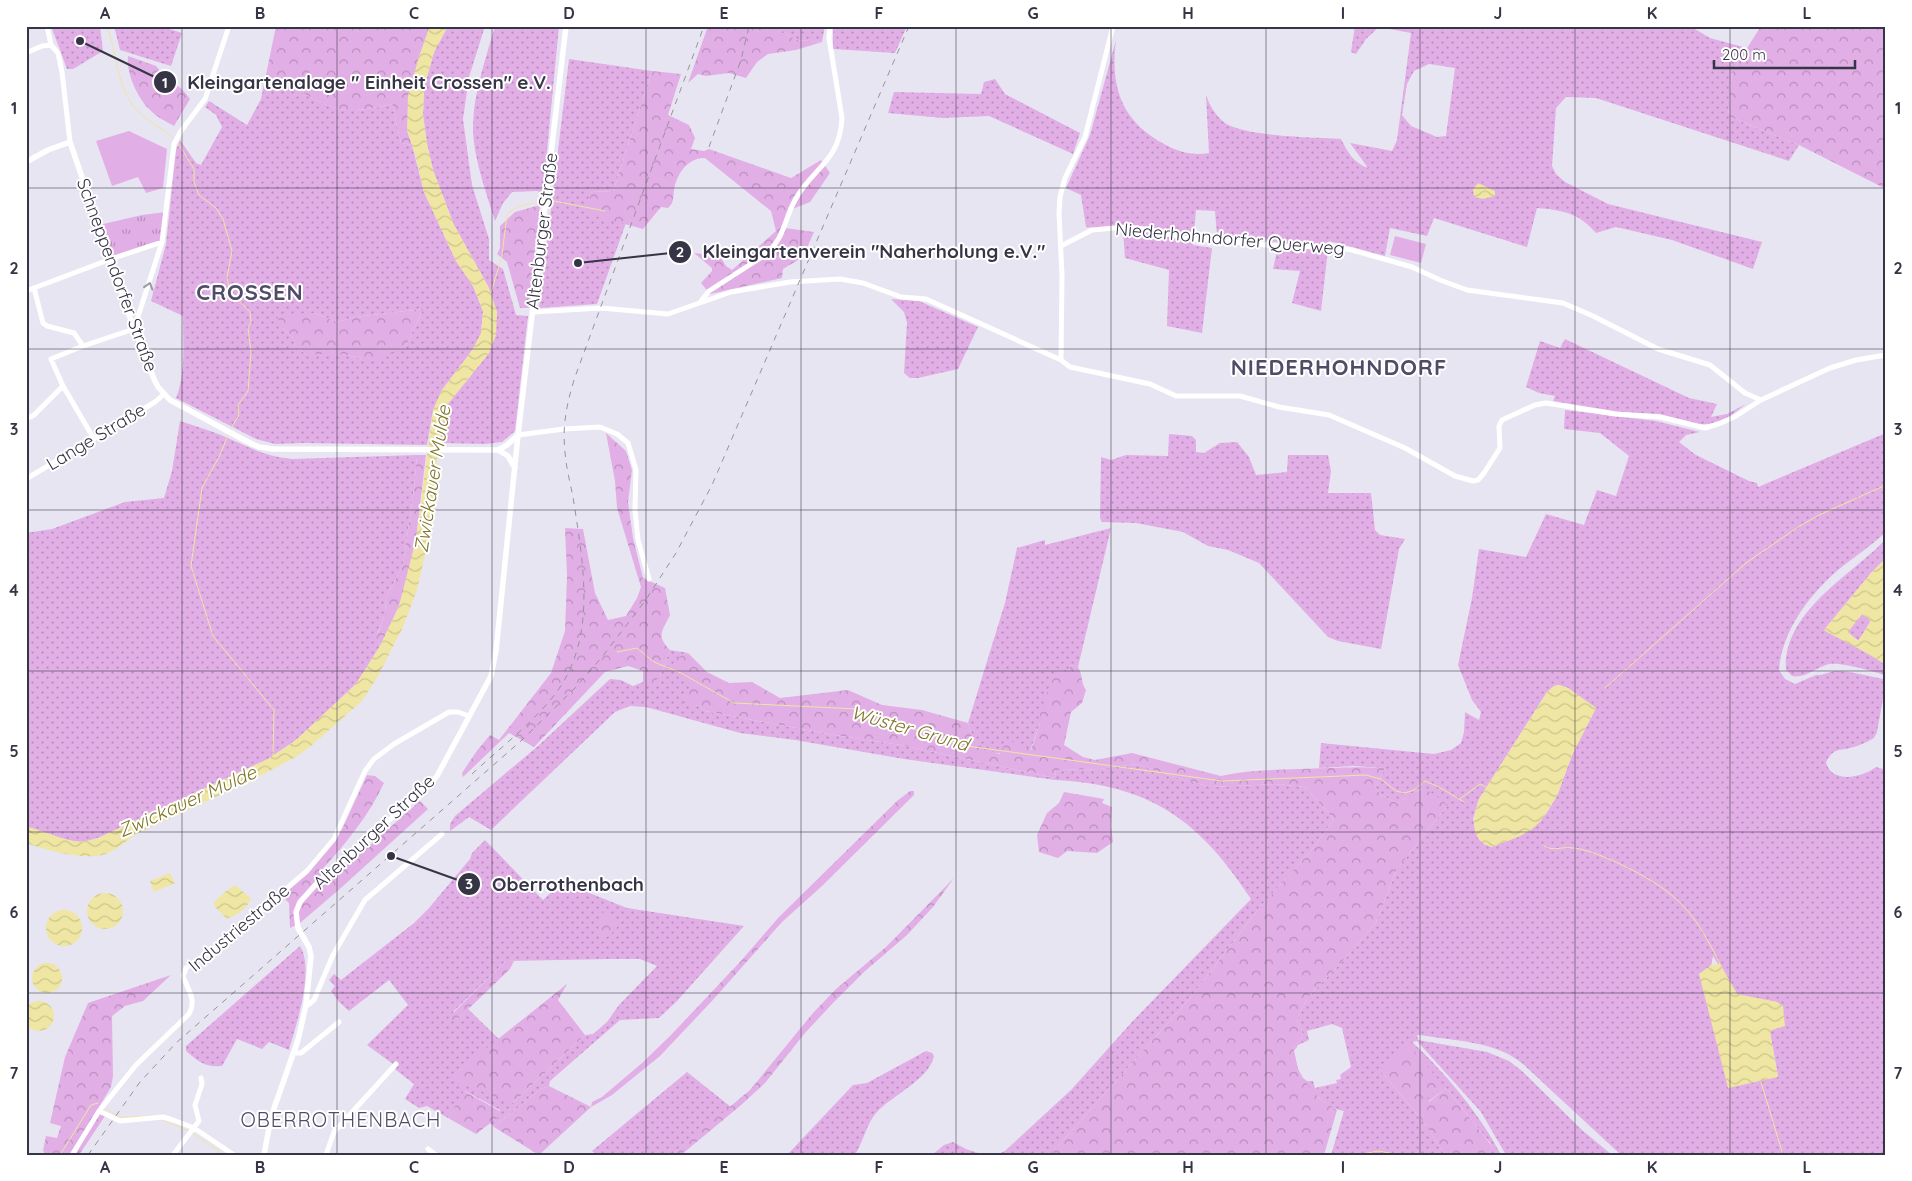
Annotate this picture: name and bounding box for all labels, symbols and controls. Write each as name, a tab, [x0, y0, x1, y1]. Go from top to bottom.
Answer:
text: A	[100, 3, 111, 23]
text: B	[255, 3, 265, 23]
text: C	[409, 3, 419, 23]
text: D	[563, 3, 575, 23]
text: E	[719, 3, 729, 23]
text: F	[875, 3, 884, 23]
text: G	[1027, 3, 1039, 23]
text: H	[1182, 3, 1194, 23]
text: I	[1341, 3, 1345, 23]
text: J	[1494, 3, 1502, 23]
text: K	[1647, 3, 1657, 23]
text: L	[1803, 3, 1812, 23]
scale bar	[1714, 38, 1856, 70]
text: 200 m	[1722, 45, 1766, 64]
callout: Kleingartenalage " Einheit Crossen" e.V.	[152, 65, 561, 99]
text: Kleingartenalage " Einheit Crossen" e.V.	[187, 70, 551, 94]
text: 1	[162, 73, 168, 92]
text: 1	[11, 98, 17, 118]
text: 1	[1895, 98, 1901, 118]
street label: Altenburger Straße	[520, 151, 563, 311]
street label: Schneppendorfer Straße	[72, 175, 163, 375]
street label: Niederhohndorfer Querweg	[1114, 217, 1346, 260]
callout: Kleingartenverein "Naherholung e.V."	[667, 235, 1055, 269]
text: Kleingartenverein "Naherholung e.V."	[702, 239, 1046, 263]
text: 2	[676, 242, 684, 261]
text: 2	[9, 258, 19, 278]
text: 2	[1893, 258, 1903, 278]
district label: CROSSEN	[196, 278, 304, 306]
one-way arrow	[143, 282, 153, 291]
district label: NIEDERHOHNDORF	[1231, 353, 1447, 381]
street label: Lange Straße	[42, 398, 150, 475]
water label: Zwickauer Mulde	[409, 402, 456, 554]
text: 3	[10, 419, 18, 439]
text: 3	[1894, 419, 1902, 439]
text: 4	[9, 580, 19, 600]
text: 4	[1893, 580, 1903, 600]
water label: Wüster Grund	[848, 700, 974, 757]
text: 5	[9, 741, 19, 761]
text: 5	[1893, 741, 1903, 761]
water label: Zwickauer Mulde	[114, 759, 261, 842]
street label: Altenburger Straße	[308, 769, 439, 894]
callout: Oberrothenbach	[457, 867, 654, 901]
text: Oberrothenbach	[492, 872, 644, 896]
text: 3	[465, 874, 473, 893]
street label: Industriestraße	[183, 879, 294, 977]
text: 6	[10, 902, 19, 922]
text: 6	[1894, 902, 1903, 922]
text: 7	[10, 1063, 19, 1083]
text: 7	[1894, 1063, 1903, 1083]
district label: OBERROTHENBACH	[241, 1107, 441, 1132]
text: A	[100, 1157, 111, 1177]
text: B	[255, 1157, 265, 1177]
text: C	[409, 1157, 419, 1177]
text: D	[563, 1157, 575, 1177]
text: E	[719, 1157, 729, 1177]
text: F	[875, 1157, 884, 1177]
text: G	[1027, 1157, 1039, 1177]
text: H	[1182, 1157, 1194, 1177]
text: I	[1341, 1157, 1345, 1177]
text: J	[1494, 1157, 1502, 1177]
text: K	[1647, 1157, 1657, 1177]
text: L	[1803, 1157, 1812, 1177]

